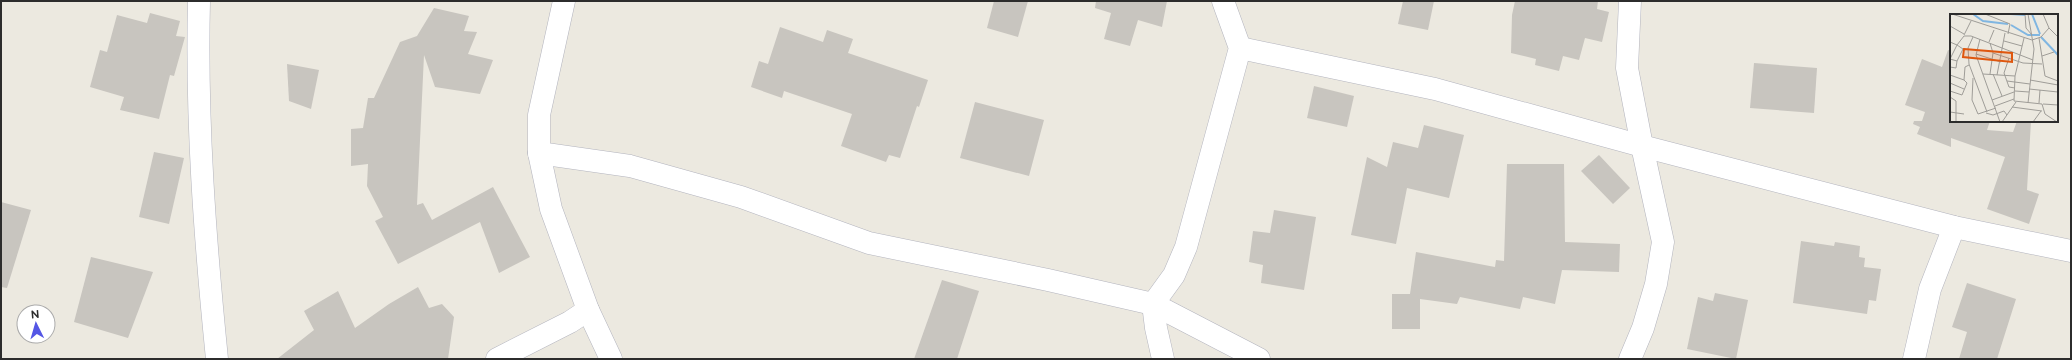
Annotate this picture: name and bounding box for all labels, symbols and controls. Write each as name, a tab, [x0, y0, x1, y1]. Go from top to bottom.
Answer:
inset map	[1950, 14, 2058, 122]
north arrow	[16, 304, 56, 344]
text: N	[30, 308, 40, 321]

